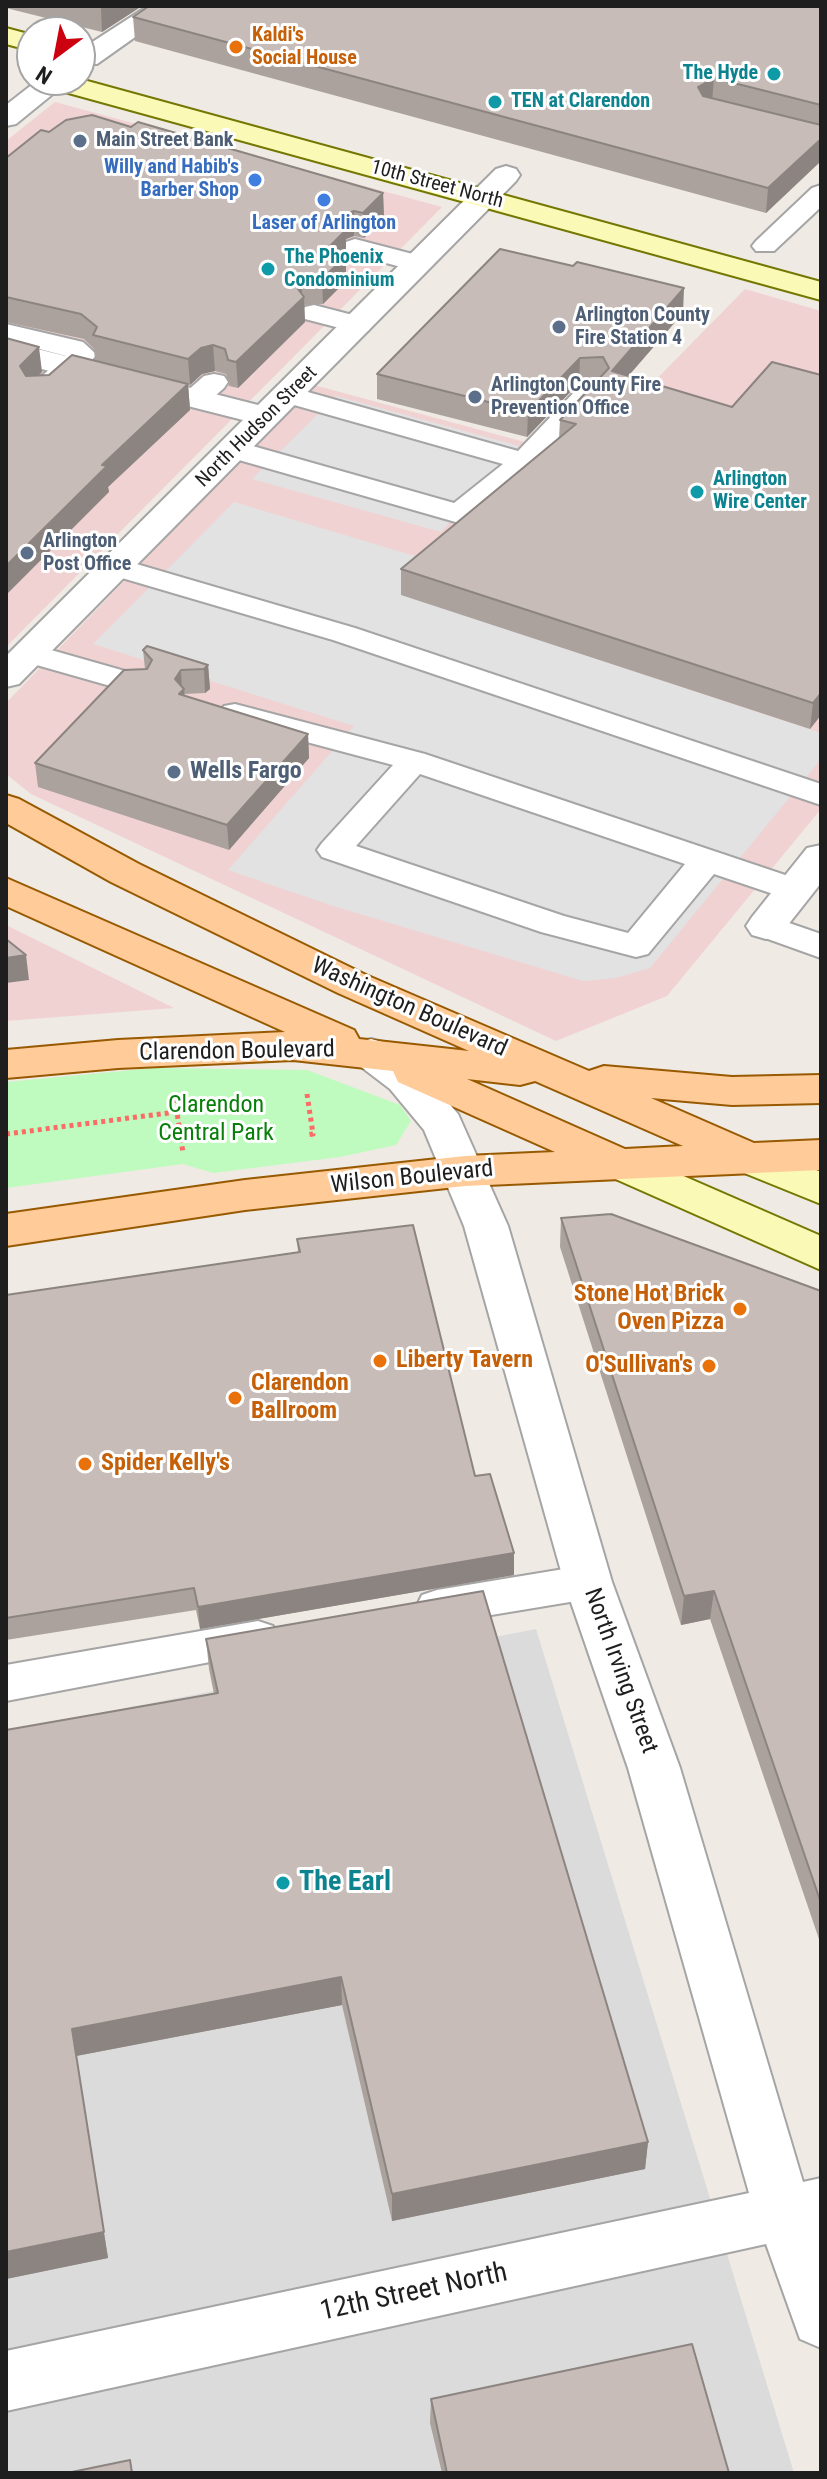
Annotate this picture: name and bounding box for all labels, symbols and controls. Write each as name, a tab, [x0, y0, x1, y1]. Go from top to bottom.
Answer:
north arrow	[16, 16, 96, 96]
place label: Kaldi's Social House	[252, 24, 357, 71]
marker: Kaldi's Social House	[227, 38, 245, 56]
text: N	[32, 61, 56, 89]
place label: The Hyde	[683, 62, 758, 86]
marker: The Hyde	[765, 65, 783, 83]
place label: TEN at Clarendon	[511, 90, 650, 114]
marker: TEN at Clarendon	[486, 93, 504, 111]
place label: Main Street Bank	[96, 129, 233, 153]
marker: Main Street Bank	[71, 132, 89, 150]
place label: Willy and Habib's Barber Shop	[104, 156, 239, 203]
street label: 10th Street North	[368, 156, 506, 214]
marker: Willy and Habib's Barber Shop	[246, 171, 264, 189]
marker: Laser of Arlington	[315, 191, 333, 209]
place label: Laser of Arlington	[252, 212, 396, 236]
place label: The Phoenix Condominium	[284, 246, 394, 293]
marker: The Phoenix Condominium	[259, 260, 277, 278]
place label: Arlington County Fire Station 4	[575, 304, 710, 351]
marker: Arlington County Fire Station 4	[550, 318, 568, 336]
street label: North Hudson Street	[191, 361, 323, 493]
place label: Arlington County Fire Prevention Office	[491, 374, 661, 421]
marker: Arlington County Fire Prevention Office	[466, 388, 484, 406]
place label: Arlington Wire Center	[713, 468, 807, 515]
marker: Arlington Wire Center	[688, 483, 706, 501]
place label: Arlington Post Office	[43, 530, 131, 577]
marker: Arlington Post Office	[18, 544, 36, 562]
place label: Wells Fargo	[190, 758, 302, 786]
marker: Wells Fargo	[165, 763, 183, 781]
street label: Washington Boulevard	[307, 952, 511, 1064]
street label: Clarendon Boulevard	[139, 1036, 335, 1068]
park label: Clarendon Central Park	[158, 1092, 274, 1148]
street label: Wilson Boulevard	[329, 1155, 495, 1201]
place label: Stone Hot Brick Oven Pizza	[574, 1281, 724, 1337]
marker: Stone Hot Brick Oven Pizza	[731, 1300, 749, 1318]
place label: Liberty Tavern	[396, 1347, 533, 1375]
marker: Liberty Tavern	[371, 1352, 389, 1370]
place label: O'Sullivan's	[585, 1352, 693, 1380]
marker: O'Sullivan's	[700, 1357, 718, 1375]
place label: Clarendon Ballroom	[251, 1370, 349, 1426]
marker: Clarendon Ballroom	[226, 1389, 244, 1407]
place label: Spider Kelly's	[101, 1450, 230, 1478]
marker: Spider Kelly's	[76, 1455, 94, 1473]
street label: North Irving Street	[577, 1585, 663, 1757]
place label: The Earl	[299, 1866, 391, 1900]
marker: The Earl	[274, 1874, 292, 1892]
street label: 12th Street North	[317, 2257, 511, 2329]

